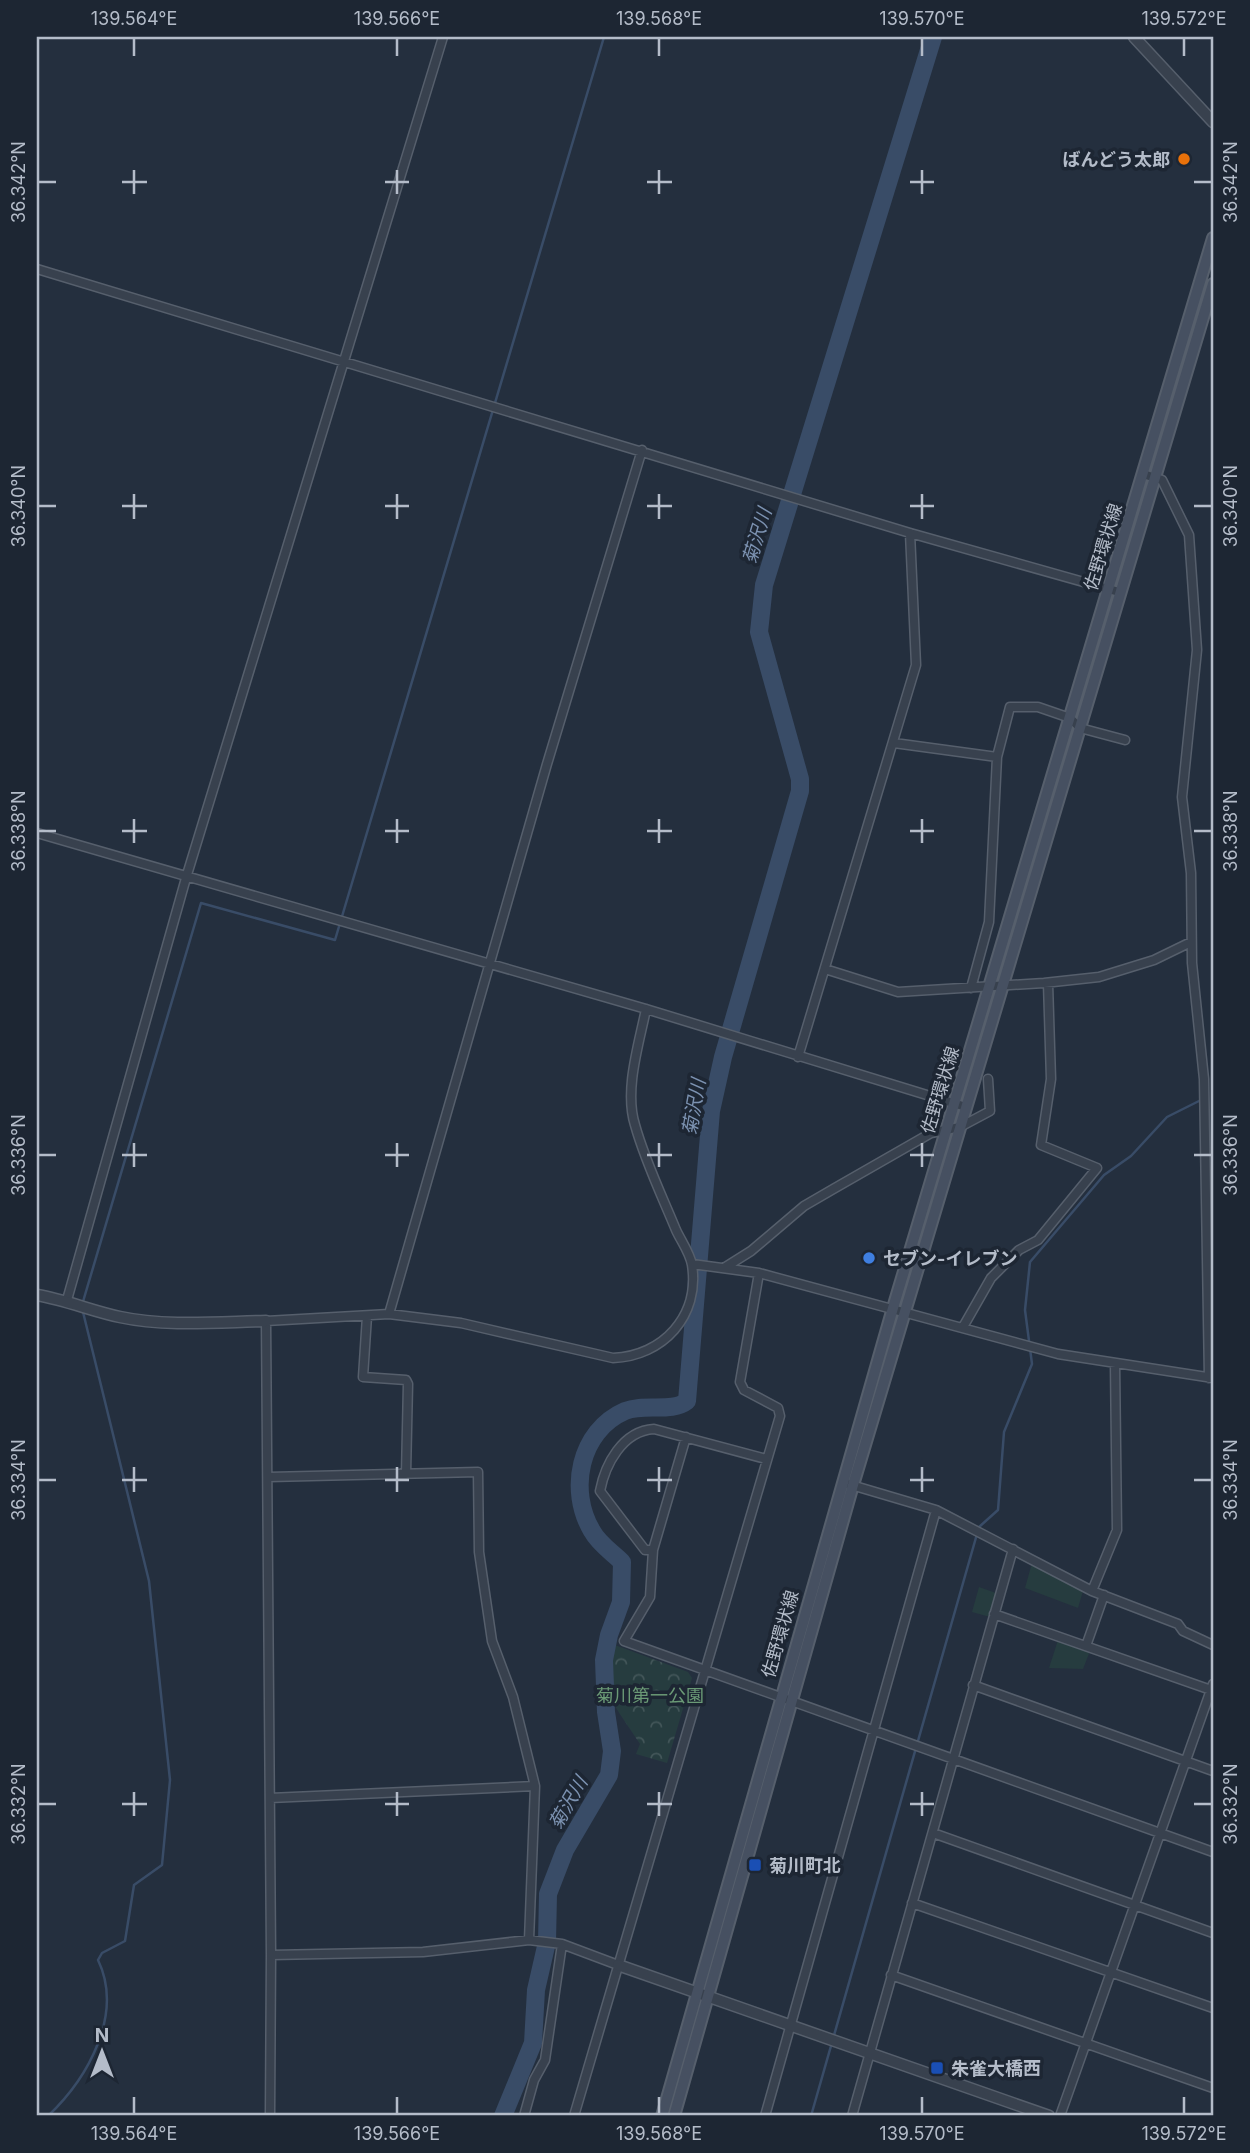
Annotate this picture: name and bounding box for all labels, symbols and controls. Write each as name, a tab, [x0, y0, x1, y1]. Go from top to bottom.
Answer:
text: 139.564°E	[91, 8, 177, 29]
text: 139.566°E	[354, 8, 440, 29]
text: 139.568°E	[616, 8, 702, 29]
text: 139.570°E	[879, 8, 965, 29]
text: 139.572°E	[1141, 8, 1227, 29]
text: 36.342°N	[8, 141, 29, 223]
text: 36.342°N	[1220, 141, 1241, 223]
place label: ばんどう太郎	[1063, 149, 1170, 170]
marker: ばんどう太郎	[1176, 151, 1192, 167]
text: 36.340°N	[8, 465, 29, 547]
text: 36.340°N	[1220, 465, 1241, 547]
street label: 佐野環状線	[1080, 501, 1126, 593]
water label: 菊沢川	[738, 503, 777, 567]
text: 36.338°N	[8, 790, 29, 872]
text: 36.338°N	[1220, 790, 1241, 872]
street label: 佐野環状線	[917, 1044, 963, 1136]
water label: 菊沢川	[678, 1075, 711, 1137]
text: 36.336°N	[8, 1114, 29, 1196]
text: 36.336°N	[1220, 1114, 1241, 1196]
place label: セブン-イレブン	[883, 1248, 1017, 1269]
marker: セブン-イレブン	[861, 1250, 877, 1266]
text: 36.334°N	[8, 1439, 29, 1521]
text: 36.334°N	[1220, 1439, 1241, 1521]
street label: 佐野環状線	[758, 1588, 802, 1680]
park label: 菊川第一公園	[596, 1685, 704, 1706]
text: 36.332°N	[8, 1763, 29, 1845]
text: 36.332°N	[1220, 1763, 1241, 1845]
water label: 菊沢川	[544, 1771, 593, 1833]
place label: 菊川町北	[769, 1855, 841, 1876]
marker: 菊川町北	[747, 1857, 763, 1873]
north arrow	[66, 2016, 136, 2086]
text: N	[95, 2024, 109, 2047]
place label: 朱雀大橋西	[951, 2058, 1041, 2079]
marker: 朱雀大橋西	[929, 2060, 945, 2076]
text: 139.564°E	[91, 2123, 177, 2144]
text: 139.566°E	[354, 2123, 440, 2144]
text: 139.568°E	[616, 2123, 702, 2144]
text: 139.570°E	[879, 2123, 965, 2144]
text: 139.572°E	[1141, 2123, 1227, 2144]

